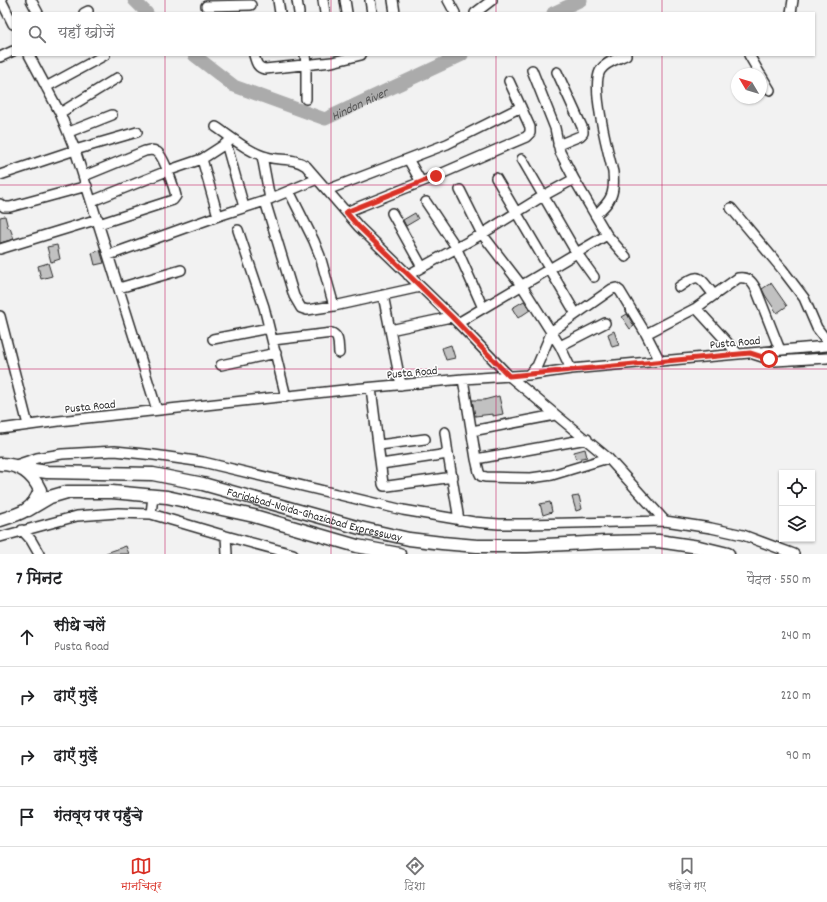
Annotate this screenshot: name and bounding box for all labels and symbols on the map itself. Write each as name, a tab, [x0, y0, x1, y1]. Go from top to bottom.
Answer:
north arrow	[731, 68, 767, 104]
water label: Hindon River	[329, 83, 394, 127]
route end	[427, 167, 445, 185]
street label: Pusta Road	[709, 333, 761, 354]
route start	[760, 350, 778, 368]
street label: Pusta Road	[386, 363, 438, 384]
street label: Pusta Road	[64, 396, 116, 419]
street label: Faridabad-Noida-Ghaziabad Expressway	[225, 484, 405, 547]

